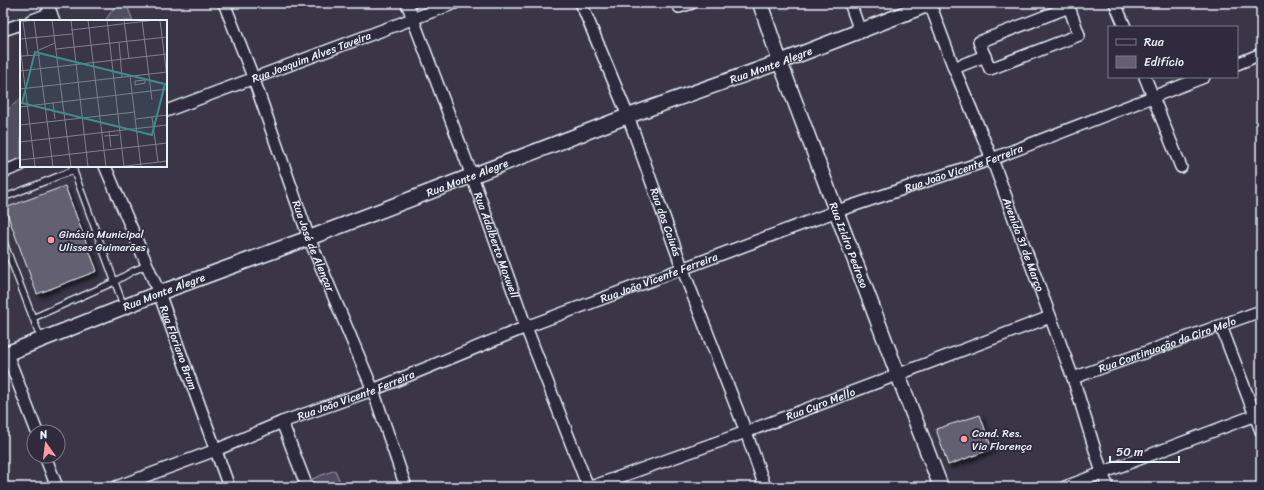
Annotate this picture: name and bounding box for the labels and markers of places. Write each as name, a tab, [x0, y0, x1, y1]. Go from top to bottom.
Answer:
place label: Ginásio Municipal Ulisses Guimarães	[59, 225, 147, 257]
marker: Ginásio Municipal Ulisses Guimarães	[46, 235, 56, 245]
place label: Cond. Res. Via Florença	[972, 424, 1032, 456]
marker: Cond. Res. Via Florença	[959, 434, 969, 444]

